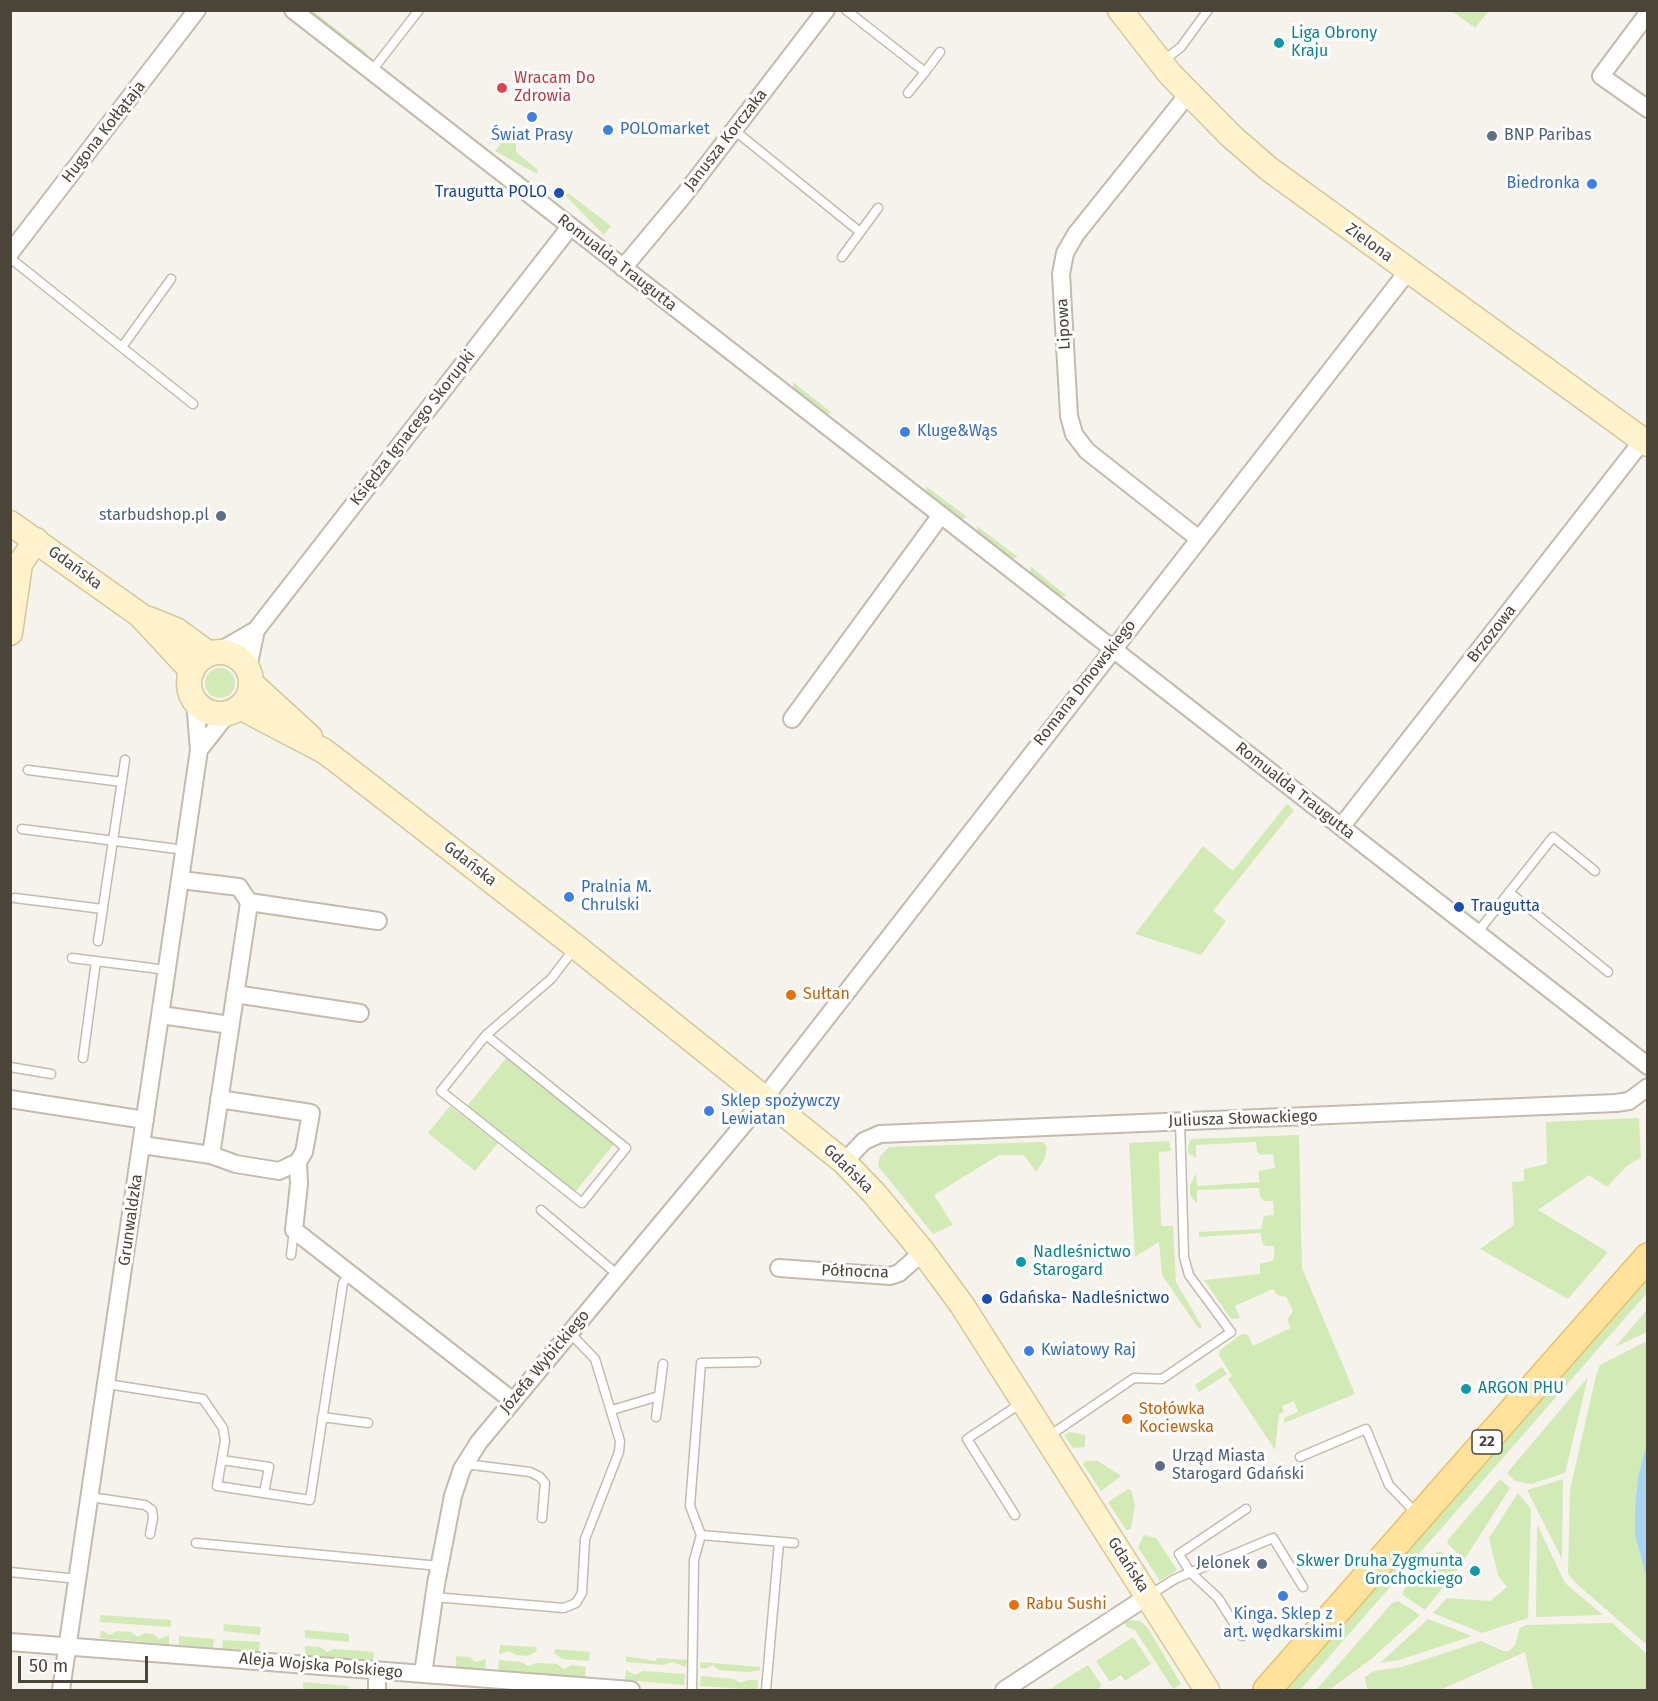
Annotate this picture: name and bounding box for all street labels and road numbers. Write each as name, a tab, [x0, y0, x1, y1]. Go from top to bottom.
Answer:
street label: Hugona Kołłątaja	[58, 77, 150, 187]
street label: Janusza Korczaka	[680, 85, 772, 195]
street label: Romualda Traugutta	[553, 210, 681, 316]
street label: Zielona	[1342, 219, 1396, 267]
street label: Lipowa	[1053, 298, 1075, 350]
street label: Księdza Ignacego Skorupki	[346, 346, 480, 510]
street label: Gdańska	[44, 542, 106, 594]
street label: Brzozowa	[1463, 601, 1521, 667]
street label: Romana Dmowskiego	[1030, 616, 1140, 750]
street label: Romualda Traugutta	[1231, 738, 1359, 844]
street label: Gdańska	[440, 837, 500, 891]
street label: Juliusza Słowackiego	[1168, 1107, 1318, 1131]
street label: Gdańska	[819, 1141, 877, 1197]
street label: Grunwaldzka	[115, 1173, 147, 1267]
street label: Północna	[821, 1261, 889, 1283]
street label: Józefa Wybickiego	[496, 1306, 594, 1418]
road number: 22	[1472, 1430, 1502, 1454]
street label: Gdańska	[1103, 1534, 1153, 1596]
street label: Aleja Wojska Polskiego	[238, 1649, 404, 1683]

